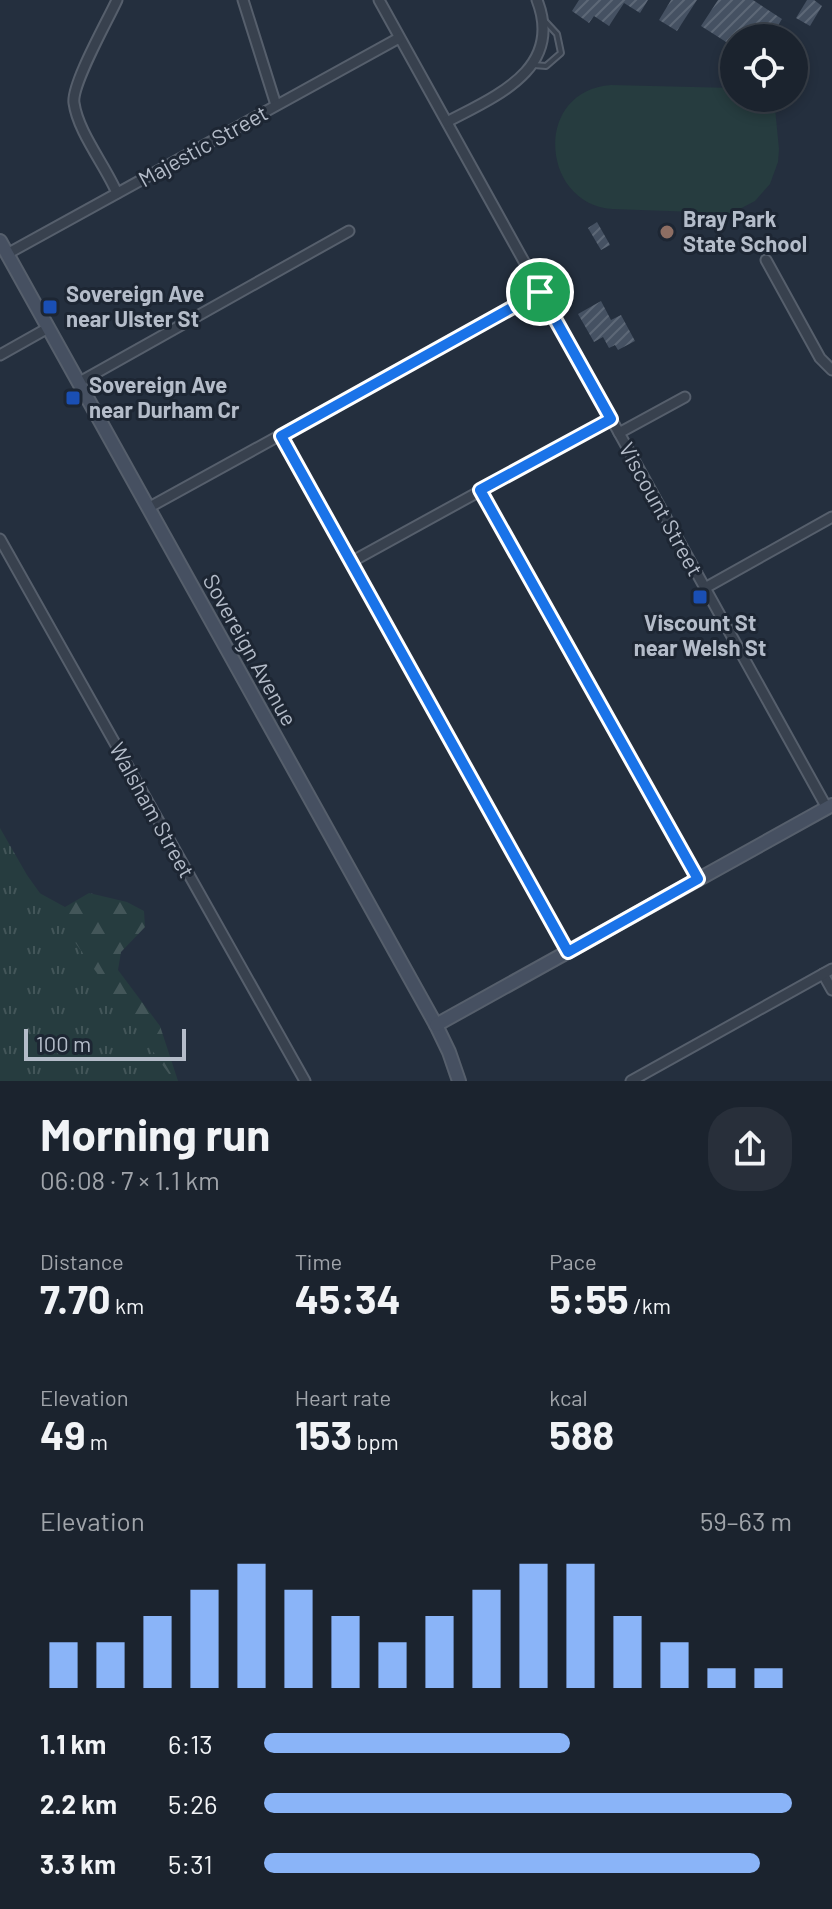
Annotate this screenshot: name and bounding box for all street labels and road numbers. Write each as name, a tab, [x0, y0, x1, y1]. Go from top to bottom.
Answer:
street label: Majestic Street	[133, 99, 272, 191]
street label: Viscount Street	[614, 437, 709, 580]
street label: Sovereign Avenue	[198, 569, 303, 730]
street label: Walsham Street	[105, 737, 201, 882]

